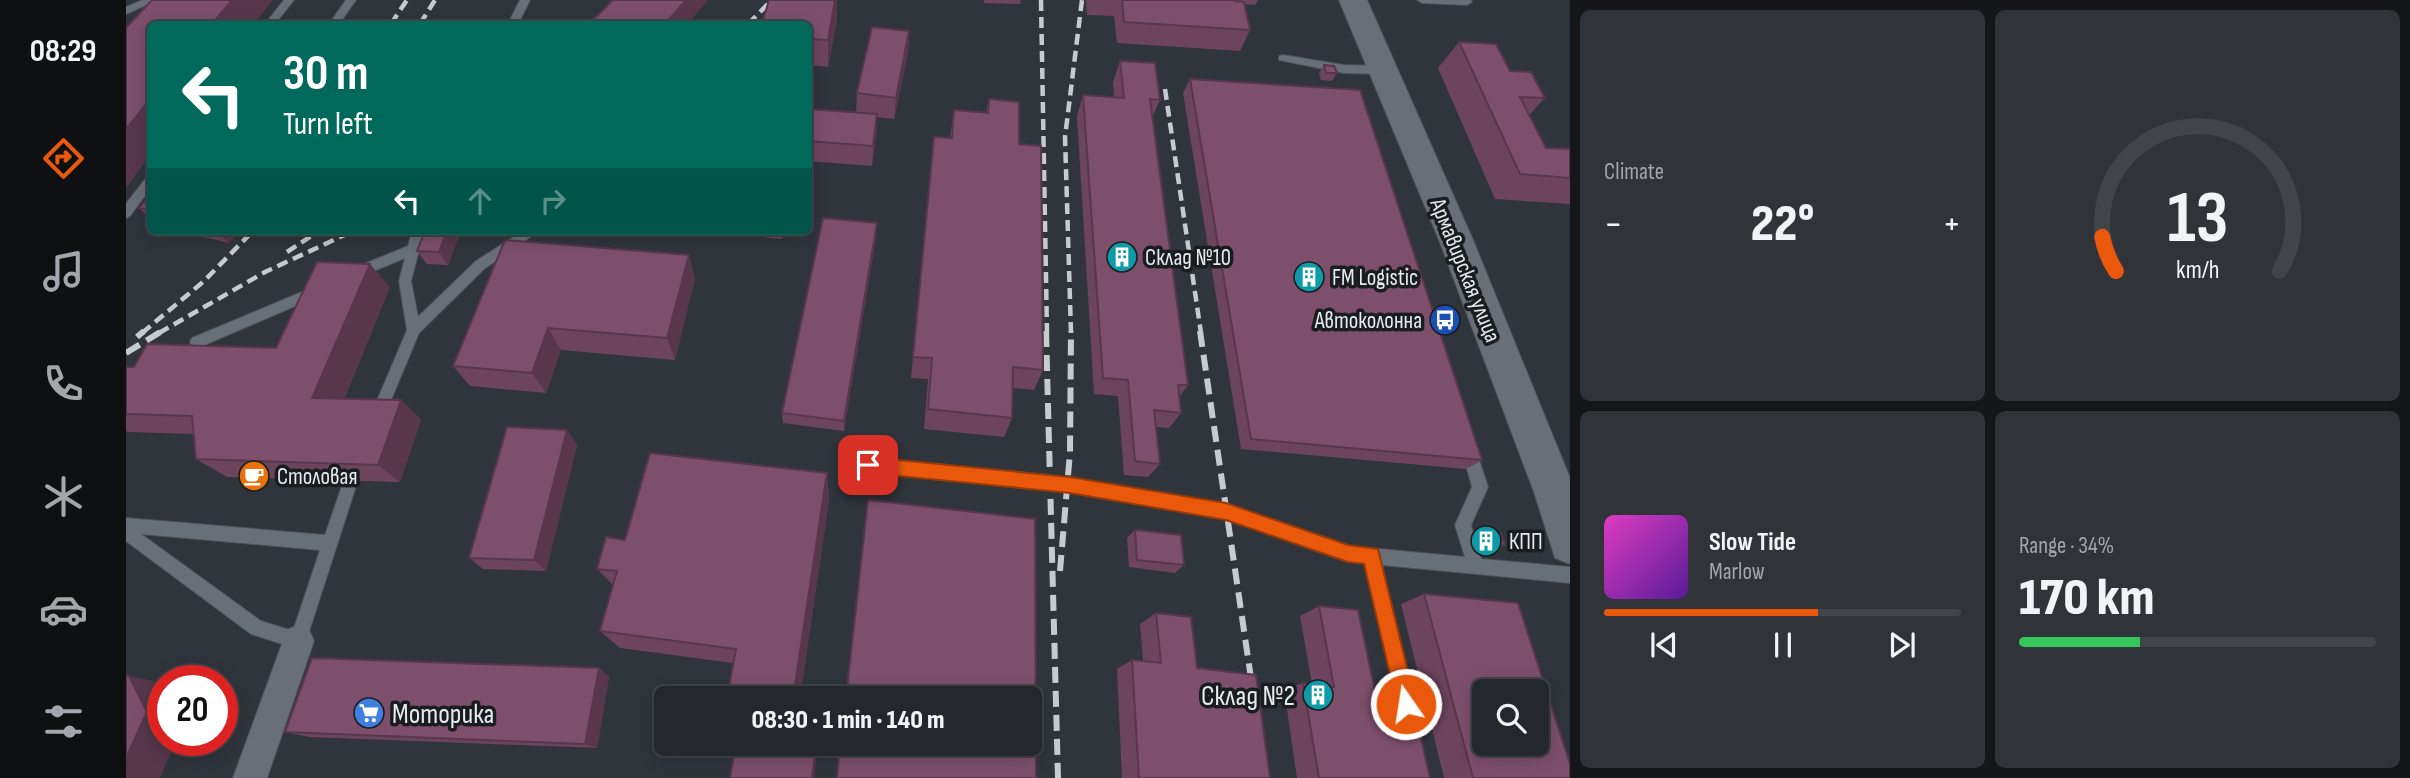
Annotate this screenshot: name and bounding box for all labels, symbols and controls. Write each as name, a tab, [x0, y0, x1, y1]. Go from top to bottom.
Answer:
text: 08:29	[30, 32, 96, 71]
text: 30 m	[283, 45, 368, 104]
icon: left	[168, 49, 259, 140]
text: Turn left	[283, 105, 373, 144]
icon: directions	[39, 134, 88, 183]
text: Climate	[1604, 158, 1664, 186]
text: 13	[2167, 176, 2228, 264]
icon: left	[388, 182, 426, 220]
icon: ahead	[461, 182, 499, 220]
icon: right	[534, 182, 572, 220]
street label: Армавирская улица	[1423, 193, 1507, 346]
text: 22°	[1751, 193, 1814, 256]
text: −	[1604, 202, 1623, 247]
text: +	[1942, 202, 1961, 247]
building icon: Склад №10	[1105, 240, 1139, 274]
place label: Склад №10	[1145, 244, 1231, 272]
icon: music	[39, 247, 88, 296]
text: km/h	[2176, 255, 2219, 286]
building icon: FM Logistic	[1292, 260, 1326, 294]
place label: FM Logistic	[1332, 264, 1418, 292]
bus stop icon: Автоколонна	[1428, 303, 1462, 337]
place label: Автоколонна	[1314, 307, 1422, 335]
icon: phone	[39, 359, 88, 408]
pin	[838, 435, 898, 495]
icon: arrive	[849, 446, 887, 484]
cafe icon: Столовая	[237, 459, 271, 493]
place label: Столовая	[277, 463, 357, 491]
icon: climate	[39, 472, 88, 521]
building icon: КПП	[1469, 524, 1503, 558]
text: Slow Tide	[1709, 527, 1796, 558]
place label: КПП	[1509, 528, 1543, 556]
text: Range · 34%	[2019, 532, 2114, 560]
text: Marlow	[1709, 558, 1765, 586]
text: 170 km	[2019, 567, 2155, 630]
icon: car	[39, 585, 88, 634]
icon: previous	[1645, 626, 1683, 664]
icon: pause	[1764, 626, 1802, 664]
icon: next	[1883, 626, 1921, 664]
speed limit sign: 20	[147, 665, 238, 756]
position arrow	[1369, 667, 1443, 741]
building icon: Склад №2	[1301, 678, 1335, 712]
map controls	[1472, 679, 1549, 756]
button: search	[1472, 679, 1549, 756]
place label: Склад №2	[1201, 680, 1295, 713]
supermarket icon: Моторика	[352, 696, 386, 730]
icon: filters	[39, 697, 88, 746]
place label: Моторика	[392, 698, 494, 731]
text: 08:30 · 1 min · 140 m	[752, 705, 945, 736]

